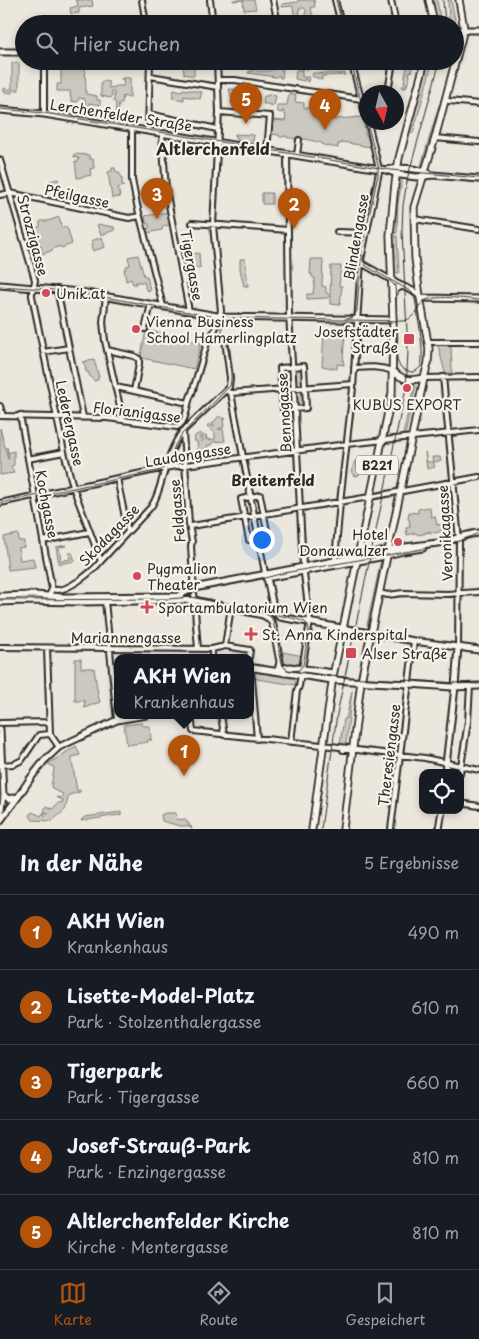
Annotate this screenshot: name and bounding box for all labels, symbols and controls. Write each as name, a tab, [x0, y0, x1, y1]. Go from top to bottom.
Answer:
search box	[15, 15, 464, 70]
icon: search	[33, 29, 61, 57]
text: Hier suchen	[73, 29, 180, 57]
pin: 5	[230, 83, 262, 124]
north arrow	[359, 85, 404, 130]
pin: 4	[309, 89, 341, 130]
street label: Lerchenfelder Straße	[49, 93, 193, 137]
district label: Altlerchenfeld	[156, 136, 270, 160]
pin: 3	[141, 178, 173, 219]
street label: Pfeilgasse	[43, 179, 111, 213]
pin: 2	[278, 188, 310, 229]
street label: Strozzigasse	[12, 192, 54, 278]
street label: Blindengasse	[338, 192, 374, 282]
street label: Tigergasse	[175, 228, 209, 302]
place label: Unik.at	[56, 283, 106, 304]
marker: Unik.at	[40, 287, 52, 299]
place label: Vienna Business School Hamerlingplatz	[146, 311, 297, 348]
place label: Josefstädter Straße	[314, 321, 398, 358]
marker: Vienna Business School Hamerlingplatz	[130, 323, 142, 335]
marker: Josefstädter Straße	[402, 332, 416, 346]
street label: Bennogasse	[271, 372, 297, 454]
street label: Lederergasse	[51, 378, 89, 468]
marker: KUBUS EXPORT	[401, 382, 413, 394]
place label: KUBUS EXPORT	[353, 394, 462, 415]
street label: Florianigasse	[92, 396, 182, 428]
street label: Laudongasse	[144, 438, 232, 472]
road number: B221	[356, 456, 398, 474]
street label: Kochgasse	[30, 468, 64, 540]
district label: Breitenfeld	[231, 468, 315, 491]
street label: Feldgasse	[164, 478, 190, 544]
street label: Veronikagasse	[432, 485, 458, 581]
street label: Skodagasse	[74, 499, 144, 571]
place label: Hotel Donauwalzer	[299, 524, 388, 561]
your location	[249, 527, 275, 553]
marker: Hotel Donauwalzer	[392, 536, 404, 548]
place label: Pygmalion Theater	[147, 558, 217, 595]
marker: Pygmalion Theater	[131, 570, 143, 582]
place label: Sportambulatorium Wien	[158, 597, 328, 618]
marker: Sportambulatorium Wien	[140, 600, 154, 614]
place label: St. Anna Kinderspital	[262, 624, 408, 645]
street label: Mariannengasse	[71, 627, 182, 648]
marker: St. Anna Kinderspital	[244, 627, 258, 641]
place label: Alser Straße	[362, 643, 447, 664]
marker: Alser Straße	[344, 646, 358, 660]
popup	[114, 654, 254, 719]
text: AKH Wien	[133, 661, 231, 689]
text: Krankenhaus	[133, 689, 235, 713]
street label: Theresiengasse	[372, 703, 406, 807]
pin: 1	[168, 735, 200, 776]
map controls	[419, 769, 464, 814]
button: locate	[419, 769, 464, 814]
text: In der Nähe	[20, 846, 142, 878]
text: 5 Ergebnisse	[364, 850, 459, 874]
text: AKH Wien	[67, 906, 165, 934]
text: 1	[32, 920, 40, 944]
text: 490 m	[408, 920, 459, 944]
text: Krankenhaus	[67, 934, 168, 958]
text: Lisette-Model-Platz	[67, 981, 255, 1009]
text: 2	[30, 995, 42, 1019]
text: 610 m	[411, 995, 459, 1019]
text: Park · Stolzenthalergasse	[67, 1009, 261, 1033]
text: Tigerpark	[67, 1056, 163, 1084]
text: 3	[31, 1070, 41, 1094]
text: 660 m	[406, 1070, 459, 1094]
text: Park · Tigergasse	[67, 1084, 199, 1108]
text: Josef-Strauß-Park	[67, 1131, 251, 1159]
text: 4	[31, 1145, 41, 1169]
text: 810 m	[412, 1145, 459, 1169]
text: Park · Enzingergasse	[67, 1159, 226, 1183]
text: Altlerchenfelder Kirche	[67, 1206, 289, 1234]
text: 5	[31, 1220, 41, 1244]
text: 810 m	[412, 1220, 459, 1244]
text: Kirche · Mentergasse	[67, 1234, 229, 1258]
tab: Karte	[54, 1279, 92, 1330]
tab: Route	[199, 1279, 238, 1330]
tab: Gespeichert	[346, 1279, 425, 1330]

